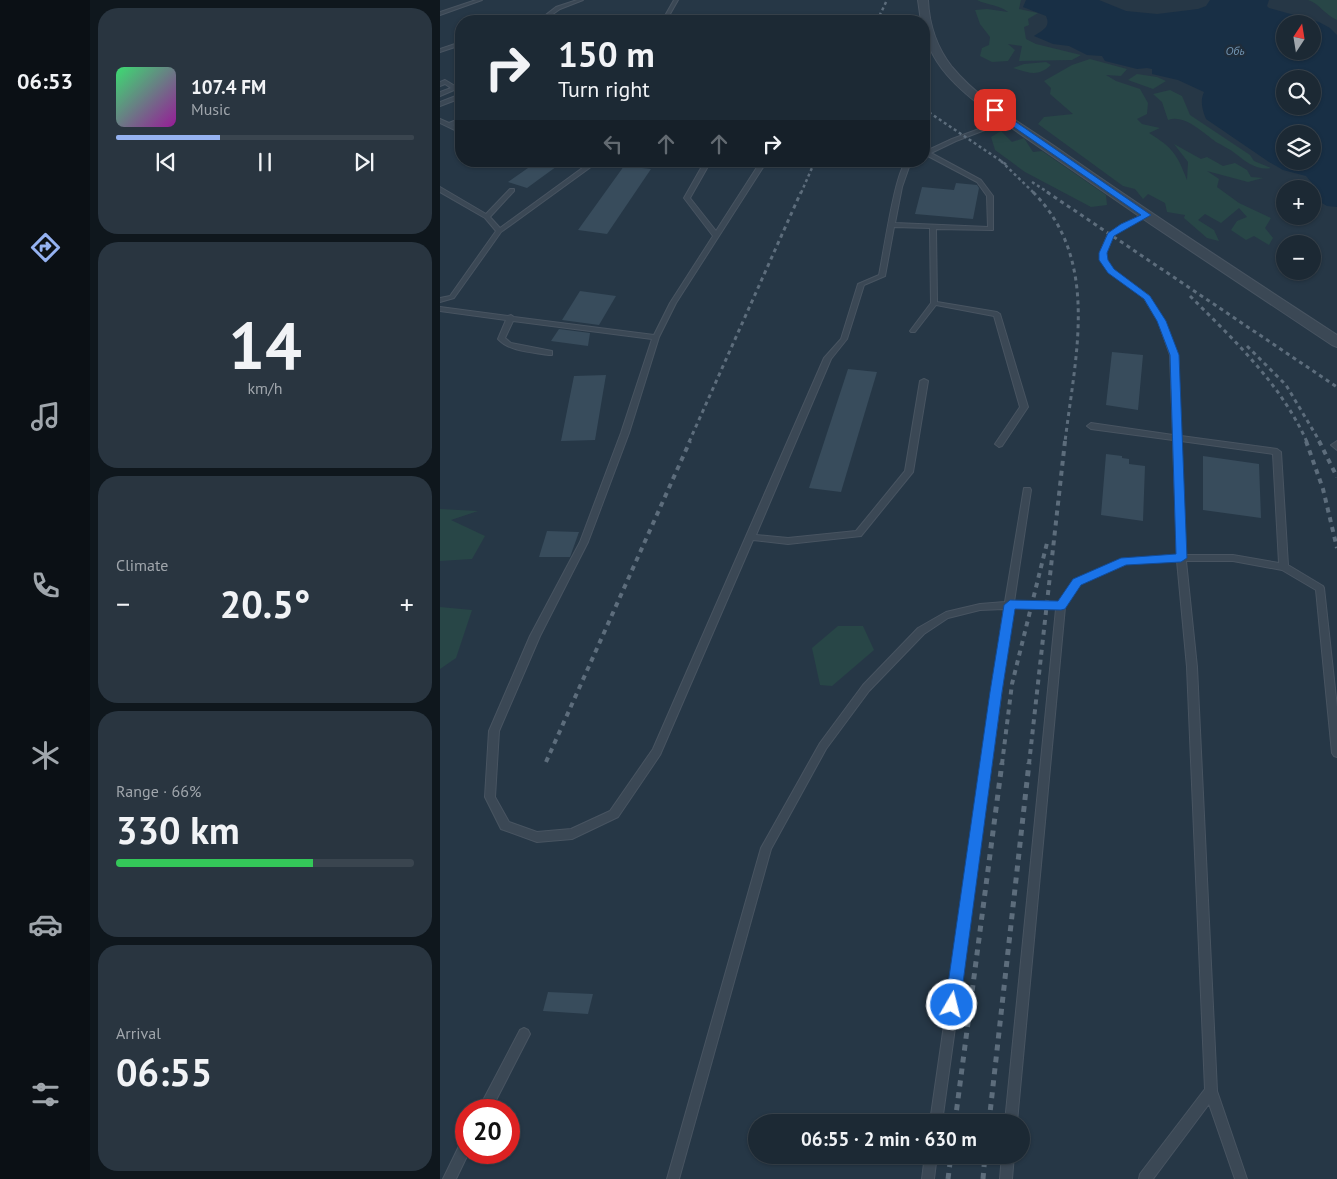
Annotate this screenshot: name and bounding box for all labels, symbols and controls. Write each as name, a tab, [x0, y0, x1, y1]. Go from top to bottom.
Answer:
north arrow	[1276, 15, 1321, 60]
map controls	[1276, 15, 1321, 280]
text: 150 m	[558, 31, 655, 77]
icon: right	[475, 35, 540, 100]
water label: Обь	[1225, 43, 1245, 58]
text: 06:53	[17, 67, 73, 95]
button: search	[1276, 70, 1321, 115]
text: 107.4 FM	[191, 75, 266, 99]
text: Turn right	[558, 75, 650, 103]
pin	[974, 89, 1016, 131]
icon: arrive	[981, 96, 1009, 124]
text: Music	[191, 99, 231, 119]
button: layers	[1276, 125, 1321, 170]
icon: left	[599, 130, 627, 158]
icon: ahead	[652, 130, 680, 158]
icon: ahead	[705, 130, 733, 158]
icon: right	[758, 130, 786, 158]
icon: previous	[152, 148, 180, 176]
icon: pause	[251, 148, 279, 176]
icon: next	[350, 148, 378, 176]
button: +	[1276, 180, 1321, 225]
icon: directions	[28, 230, 63, 265]
button: −	[1276, 235, 1321, 280]
text: 14	[228, 303, 302, 387]
text: km/h	[247, 378, 283, 398]
icon: music	[28, 399, 63, 434]
text: Climate	[116, 555, 168, 575]
icon: phone	[28, 568, 63, 603]
text: 20.5°	[220, 579, 310, 628]
text: −	[116, 585, 130, 622]
text: +	[400, 585, 414, 622]
icon: climate	[28, 738, 63, 773]
text: Range · 66%	[116, 781, 201, 801]
text: 330 km	[116, 805, 240, 854]
icon: car	[28, 907, 63, 942]
position arrow	[925, 978, 977, 1030]
text: Arrival	[116, 1023, 161, 1043]
text: 06:55	[116, 1047, 212, 1096]
icon: filters	[28, 1077, 63, 1112]
speed limit sign: 20	[455, 1099, 520, 1164]
text: 06:55 · 2 min · 630 m	[801, 1127, 977, 1151]

